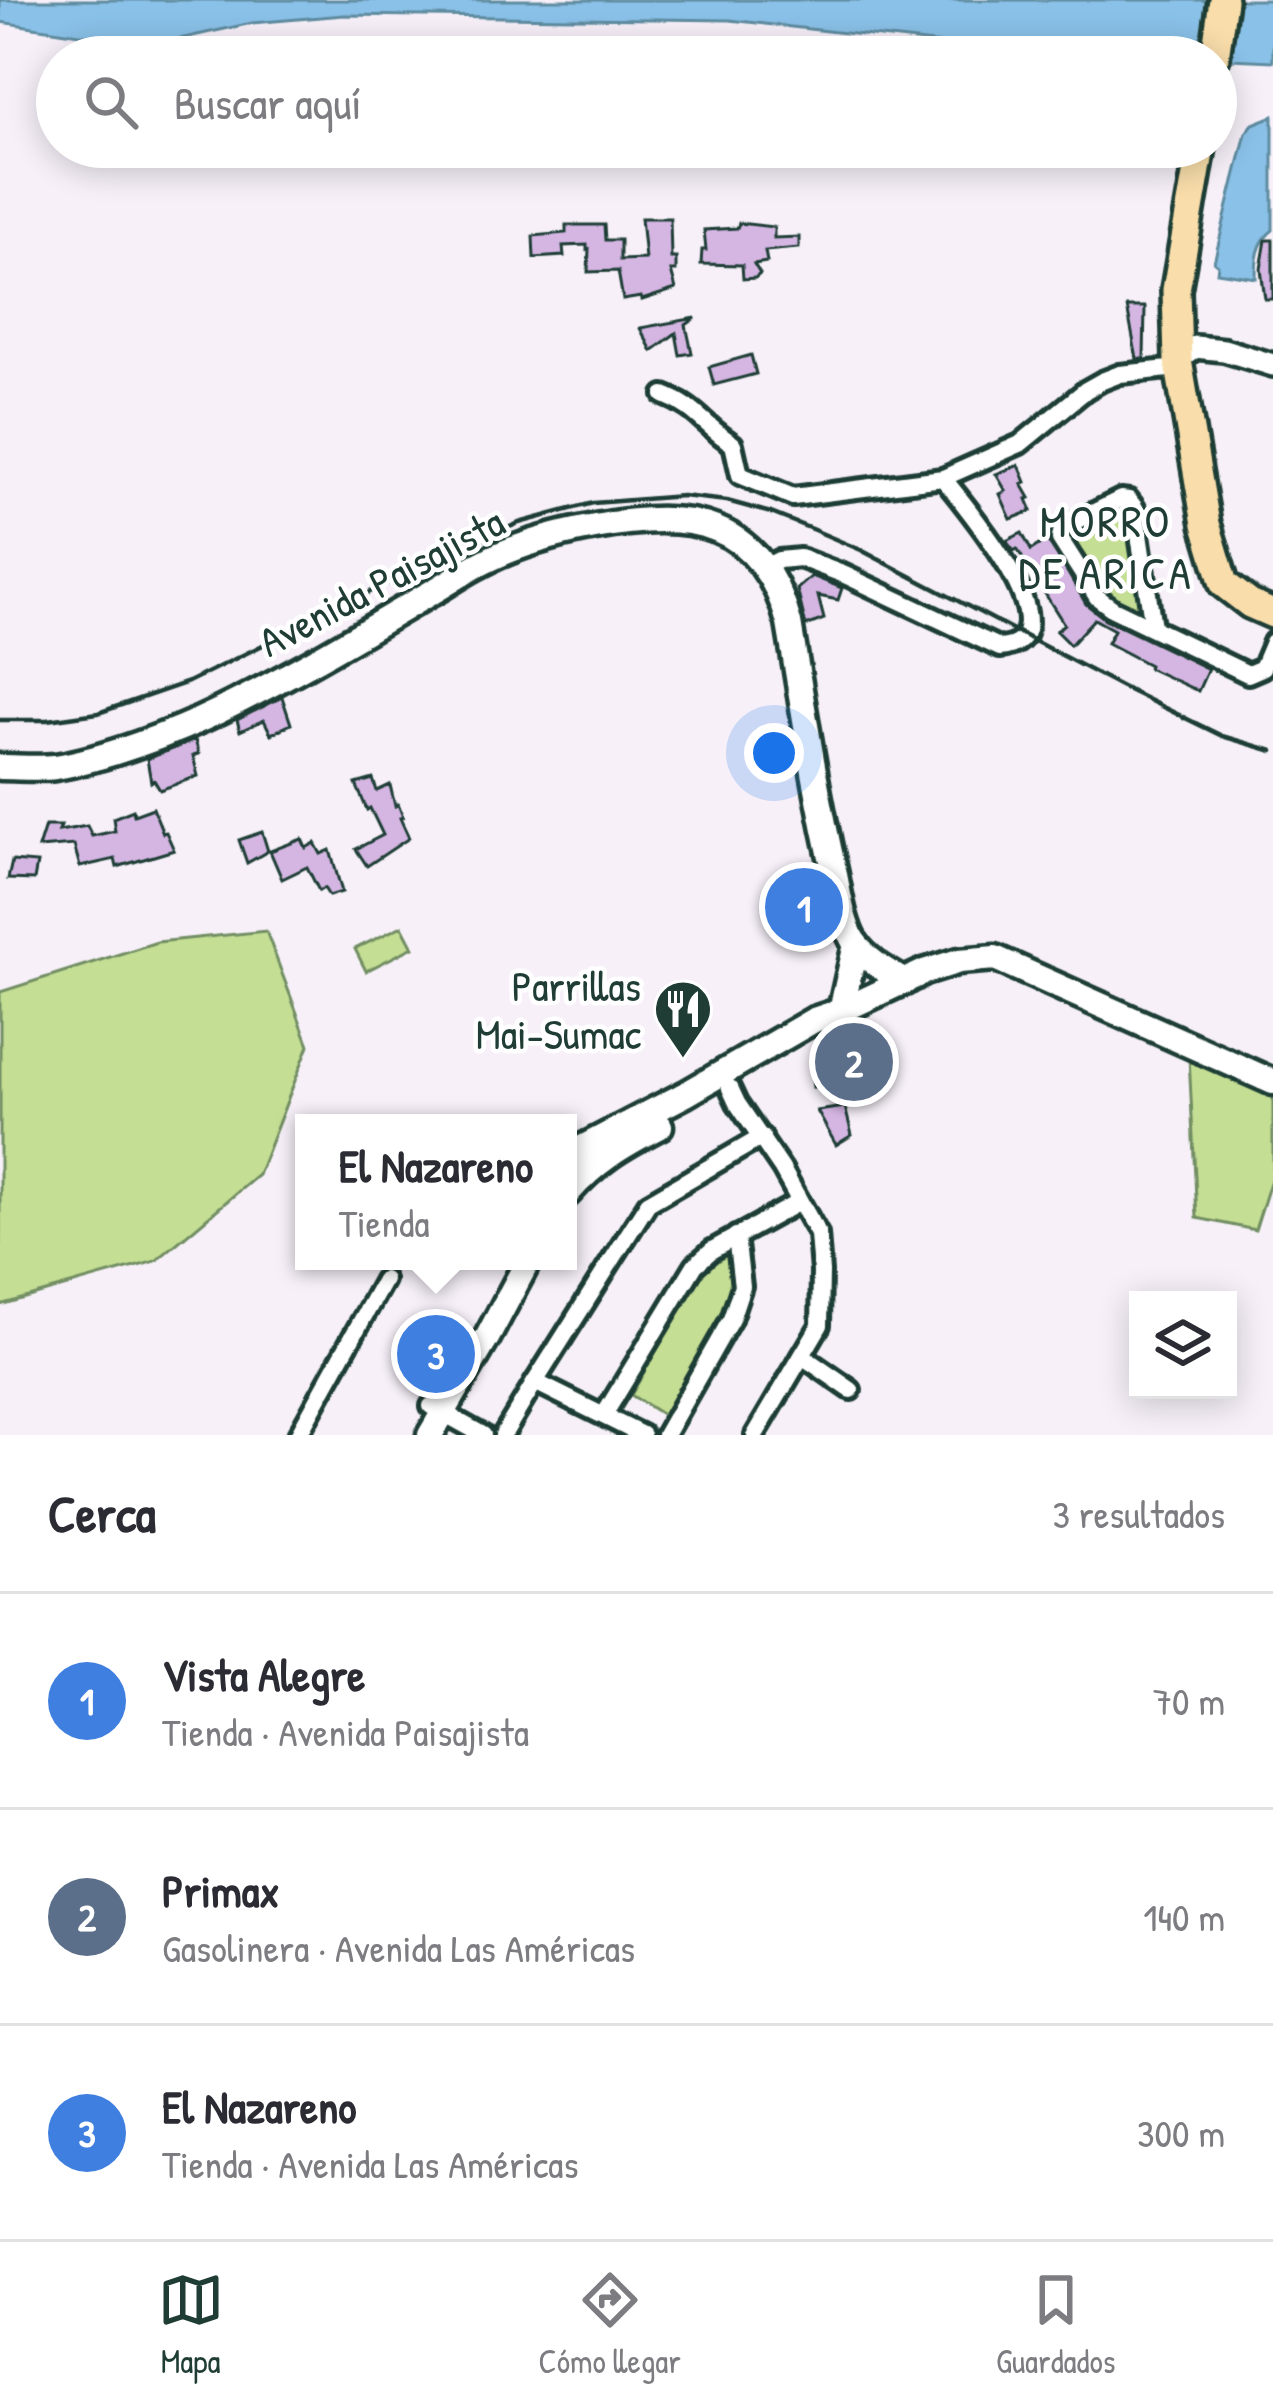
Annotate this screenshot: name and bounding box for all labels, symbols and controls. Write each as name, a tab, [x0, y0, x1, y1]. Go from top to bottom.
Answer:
search box	[36, 36, 1237, 168]
icon: search	[78, 69, 144, 135]
text: Buscar aquí	[174, 72, 361, 133]
district label: MORRO DE ARICA	[1018, 490, 1194, 603]
street label: Avenida Paisajista	[248, 492, 514, 670]
your location	[744, 723, 804, 783]
pin: 1	[765, 862, 843, 952]
place label: Parrillas Mai-Sumac	[476, 957, 642, 1062]
restaurant icon: Parrillas Mai-Sumac	[652, 978, 714, 1060]
pin: 2	[815, 1017, 893, 1107]
popup	[295, 1114, 577, 1270]
text: El Nazareno	[339, 1135, 533, 1196]
text: Tienda	[339, 1196, 429, 1249]
map controls	[1129, 1291, 1237, 1399]
button: layers	[1129, 1291, 1237, 1399]
pin: 3	[397, 1309, 475, 1399]
text: Cerca	[48, 1479, 156, 1548]
text: 3 resultados	[1052, 1487, 1225, 1540]
text: Vista Alegre	[162, 1644, 365, 1705]
text: 1	[80, 1674, 94, 1727]
text: 70 m	[1153, 1674, 1225, 1727]
text: Tienda · Avenida Paisajista	[162, 1705, 529, 1758]
text: Primax	[162, 1860, 279, 1921]
text: 2	[78, 1890, 96, 1943]
text: 140 m	[1143, 1890, 1225, 1943]
text: Gasolinera · Avenida Las Américas	[162, 1921, 635, 1974]
text: El Nazareno	[162, 2076, 356, 2137]
text: 3	[78, 2106, 96, 2159]
text: 300 m	[1137, 2106, 1225, 2159]
text: Tienda · Avenida Las Américas	[162, 2137, 578, 2190]
tab: Mapa	[158, 2267, 224, 2383]
tab: Cómo llegar	[539, 2267, 681, 2383]
tab: Guardados	[996, 2267, 1115, 2383]

